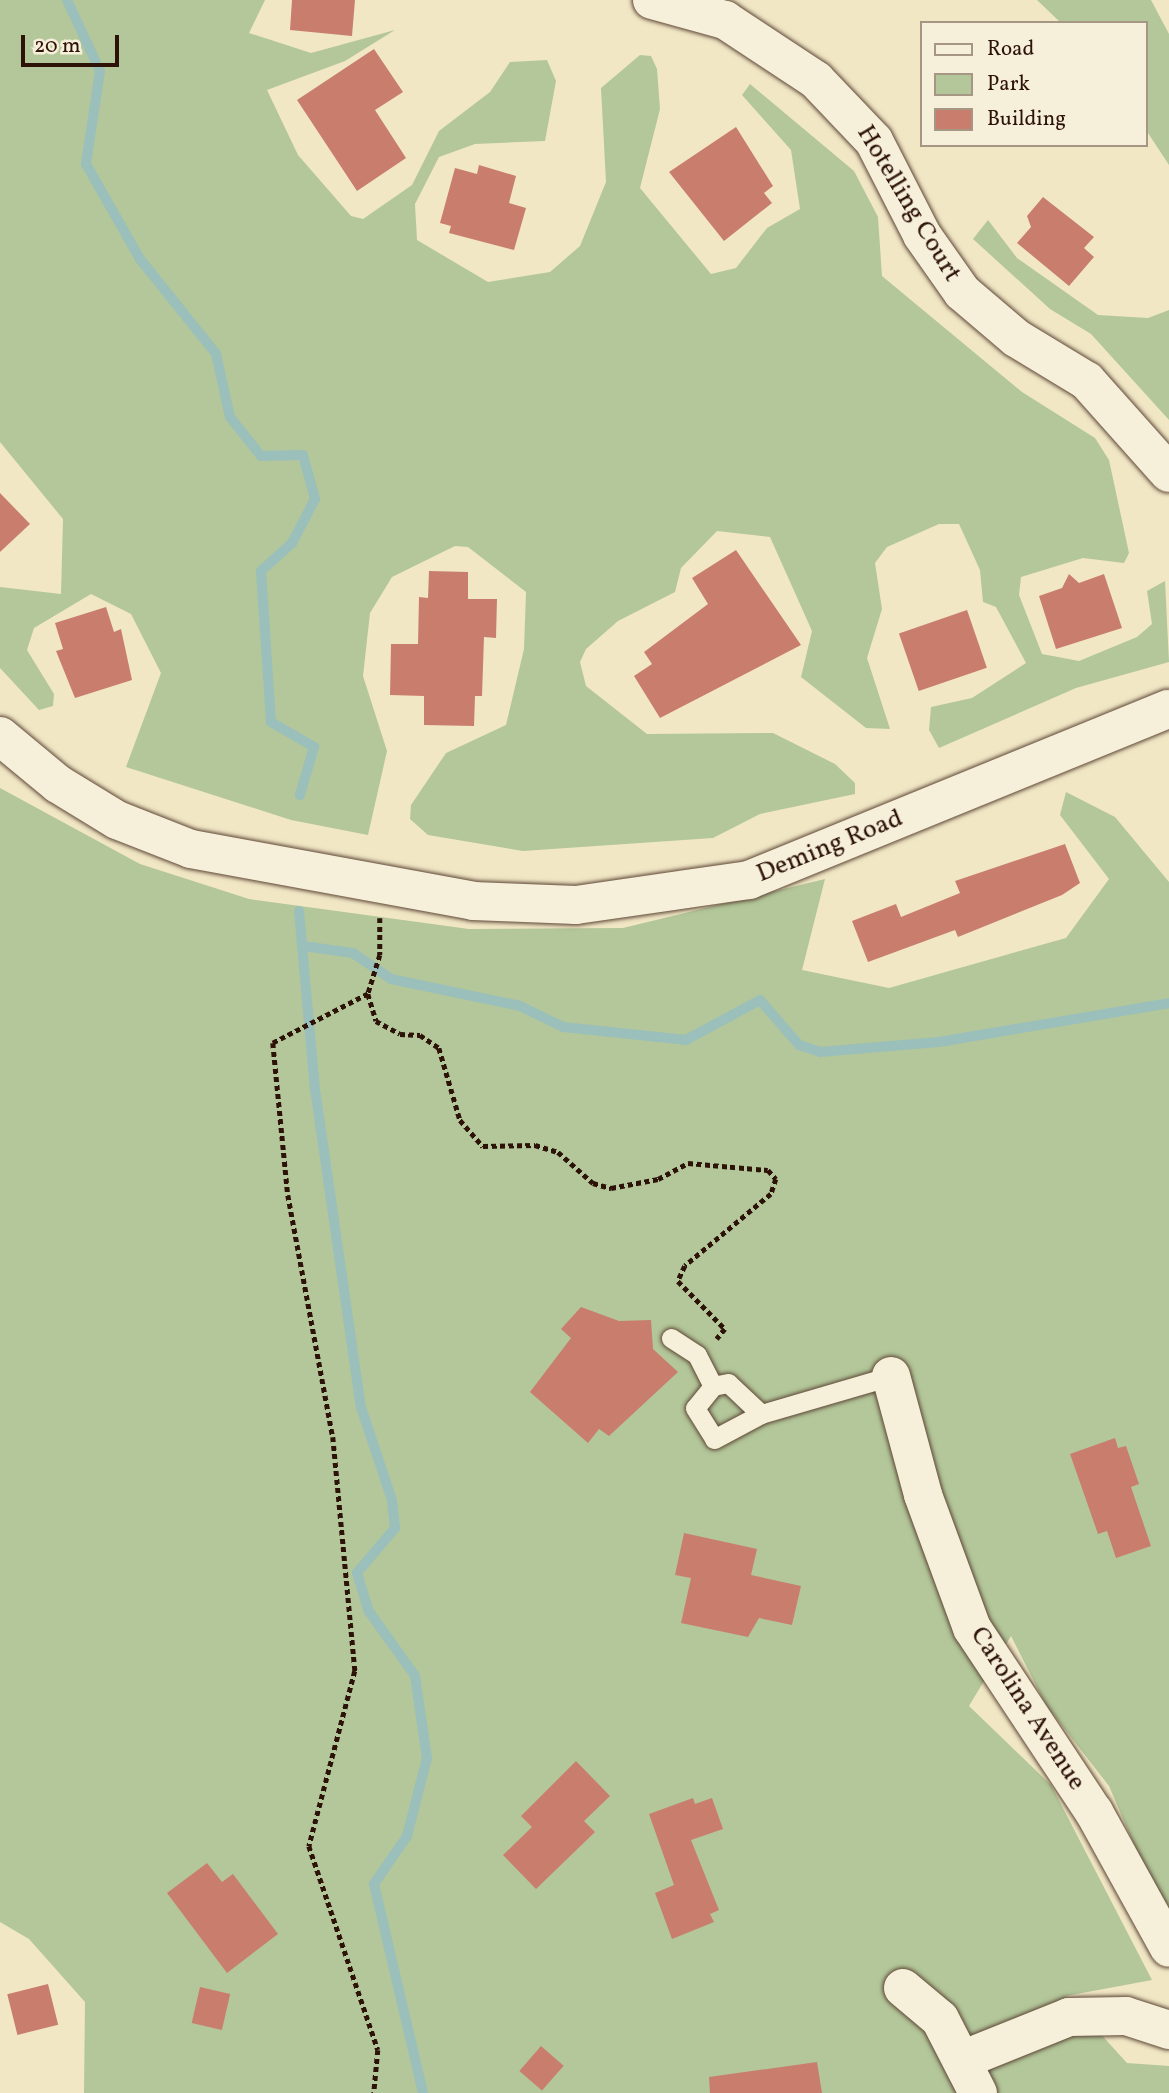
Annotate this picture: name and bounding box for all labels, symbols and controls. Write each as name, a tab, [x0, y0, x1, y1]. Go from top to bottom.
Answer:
scale bar	[24, 21, 122, 65]
legend	[920, 21, 1148, 147]
text: 20 m	[34, 32, 80, 61]
text: Road	[987, 35, 1034, 64]
text: Park	[987, 70, 1030, 99]
text: Building	[987, 105, 1066, 134]
street label: Hotelling Court	[849, 120, 967, 288]
street label: Deming Road	[752, 804, 908, 890]
street label: Carolina Avenue	[963, 1621, 1091, 1797]

